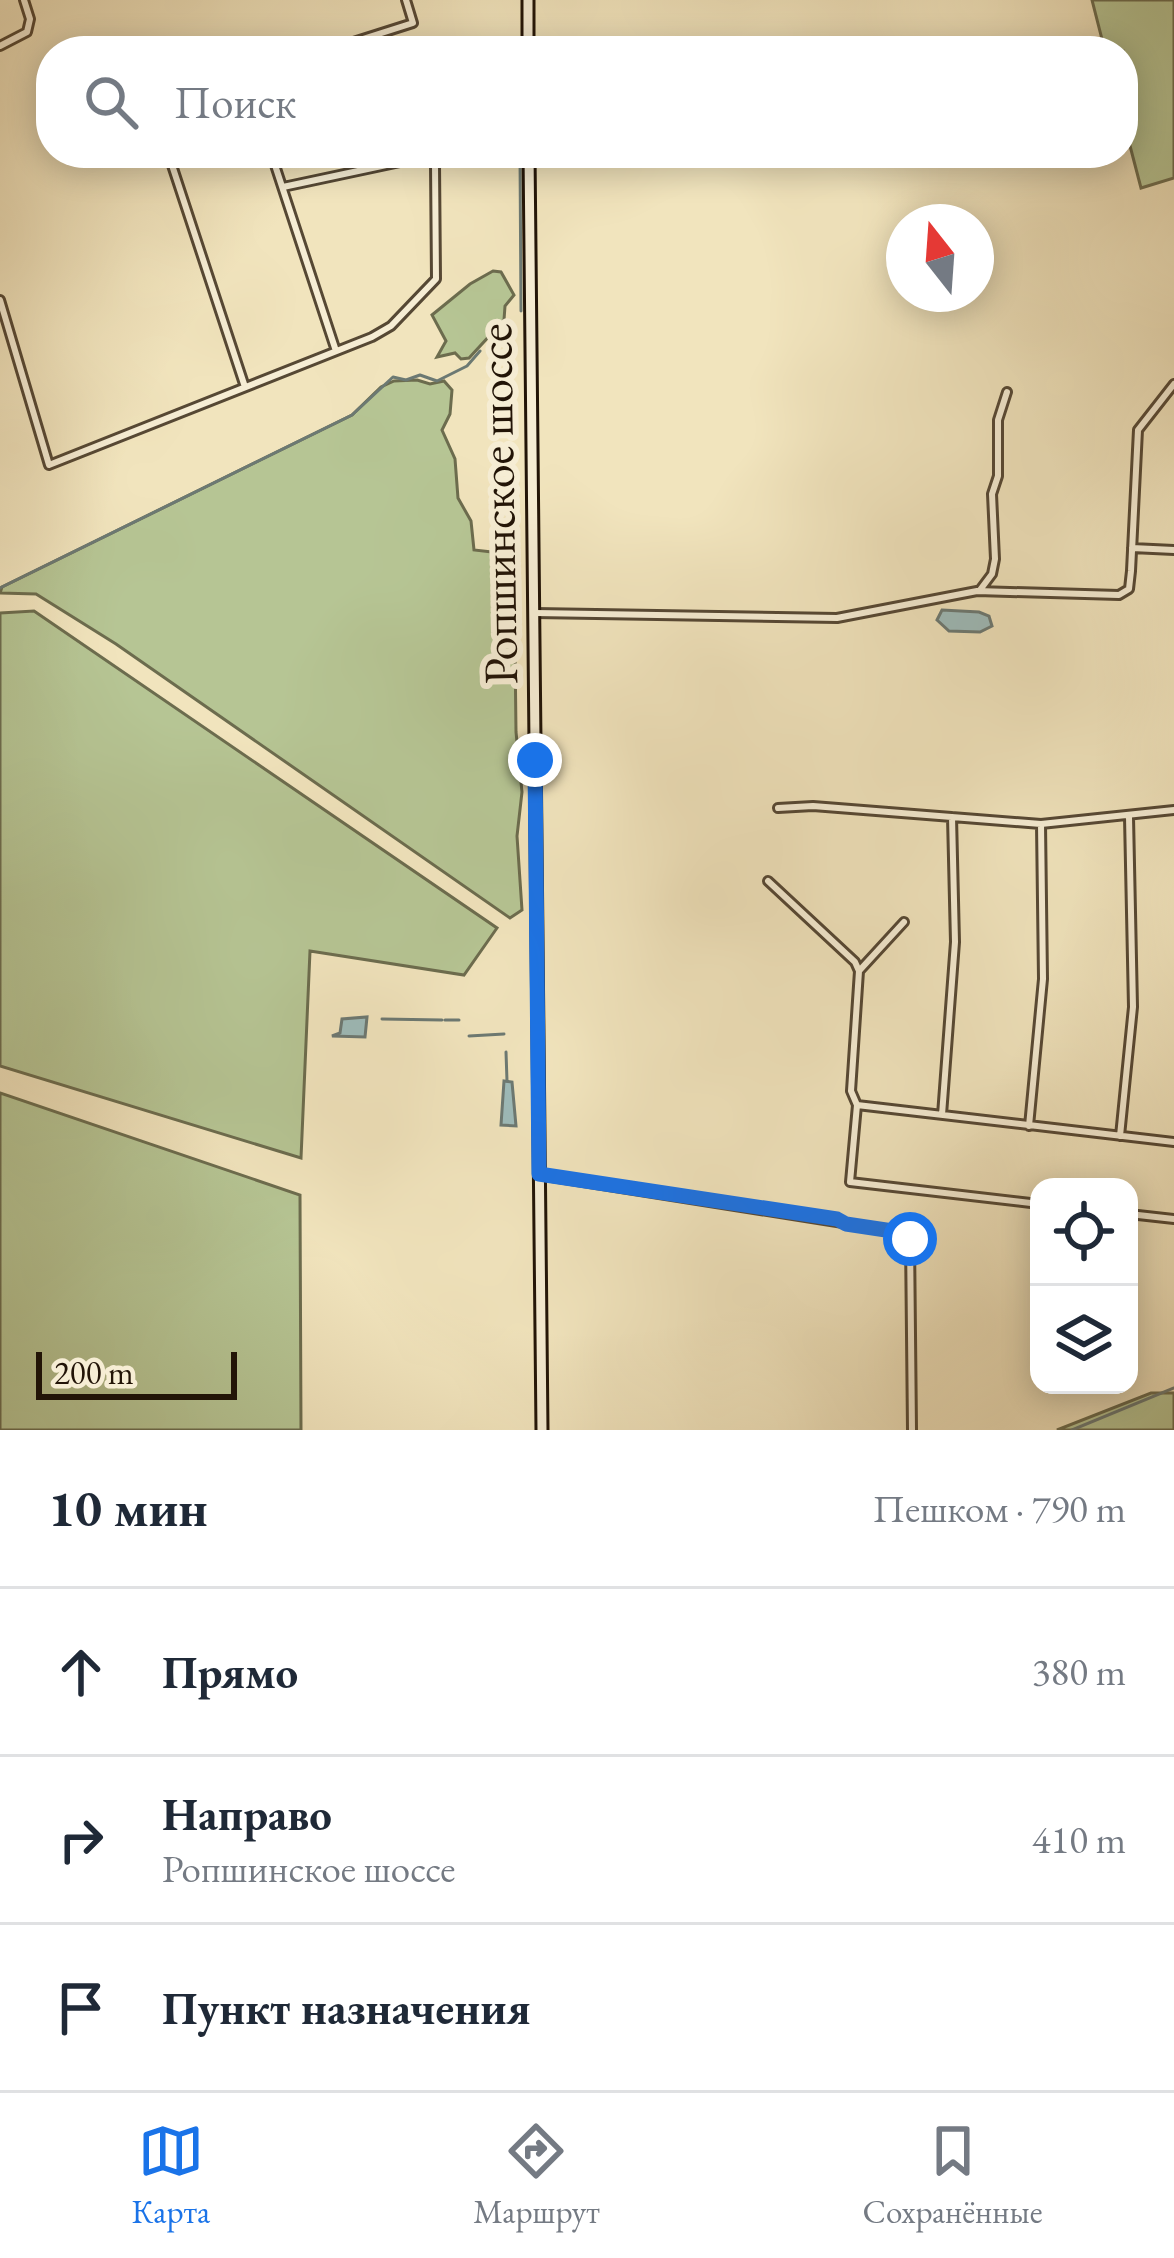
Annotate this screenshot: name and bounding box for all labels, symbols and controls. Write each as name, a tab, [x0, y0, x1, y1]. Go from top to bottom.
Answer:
search box	[36, 36, 1138, 168]
icon: search	[78, 69, 144, 135]
text: Поиск	[174, 73, 296, 131]
north arrow	[886, 204, 994, 312]
street label: Ропшинское шоссе	[463, 323, 531, 685]
route end	[508, 733, 562, 787]
map controls	[1030, 1178, 1138, 1394]
button: locate	[1030, 1178, 1138, 1286]
route start	[883, 1212, 937, 1266]
button: layers	[1030, 1286, 1138, 1394]
scale bar	[36, 1346, 237, 1399]
text: 200 m	[54, 1351, 134, 1394]
text: 10 мин	[48, 1475, 208, 1541]
text: Пешком · 790 m	[873, 1483, 1126, 1534]
icon: ahead	[48, 1639, 114, 1705]
text: Прямо	[162, 1643, 298, 1701]
text: 380 m	[1032, 1646, 1126, 1697]
text: Направо	[162, 1785, 332, 1843]
icon: right	[48, 1807, 114, 1873]
text: 410 m	[1032, 1814, 1126, 1865]
text: Ропшинское шоссе	[162, 1843, 456, 1894]
icon: arrive	[48, 1975, 114, 2041]
text: Пункт назначения	[162, 1979, 531, 2037]
tab: Карта	[131, 2118, 210, 2233]
tab: Маршрут	[473, 2118, 600, 2233]
tab: Сохранённые	[863, 2118, 1043, 2233]

